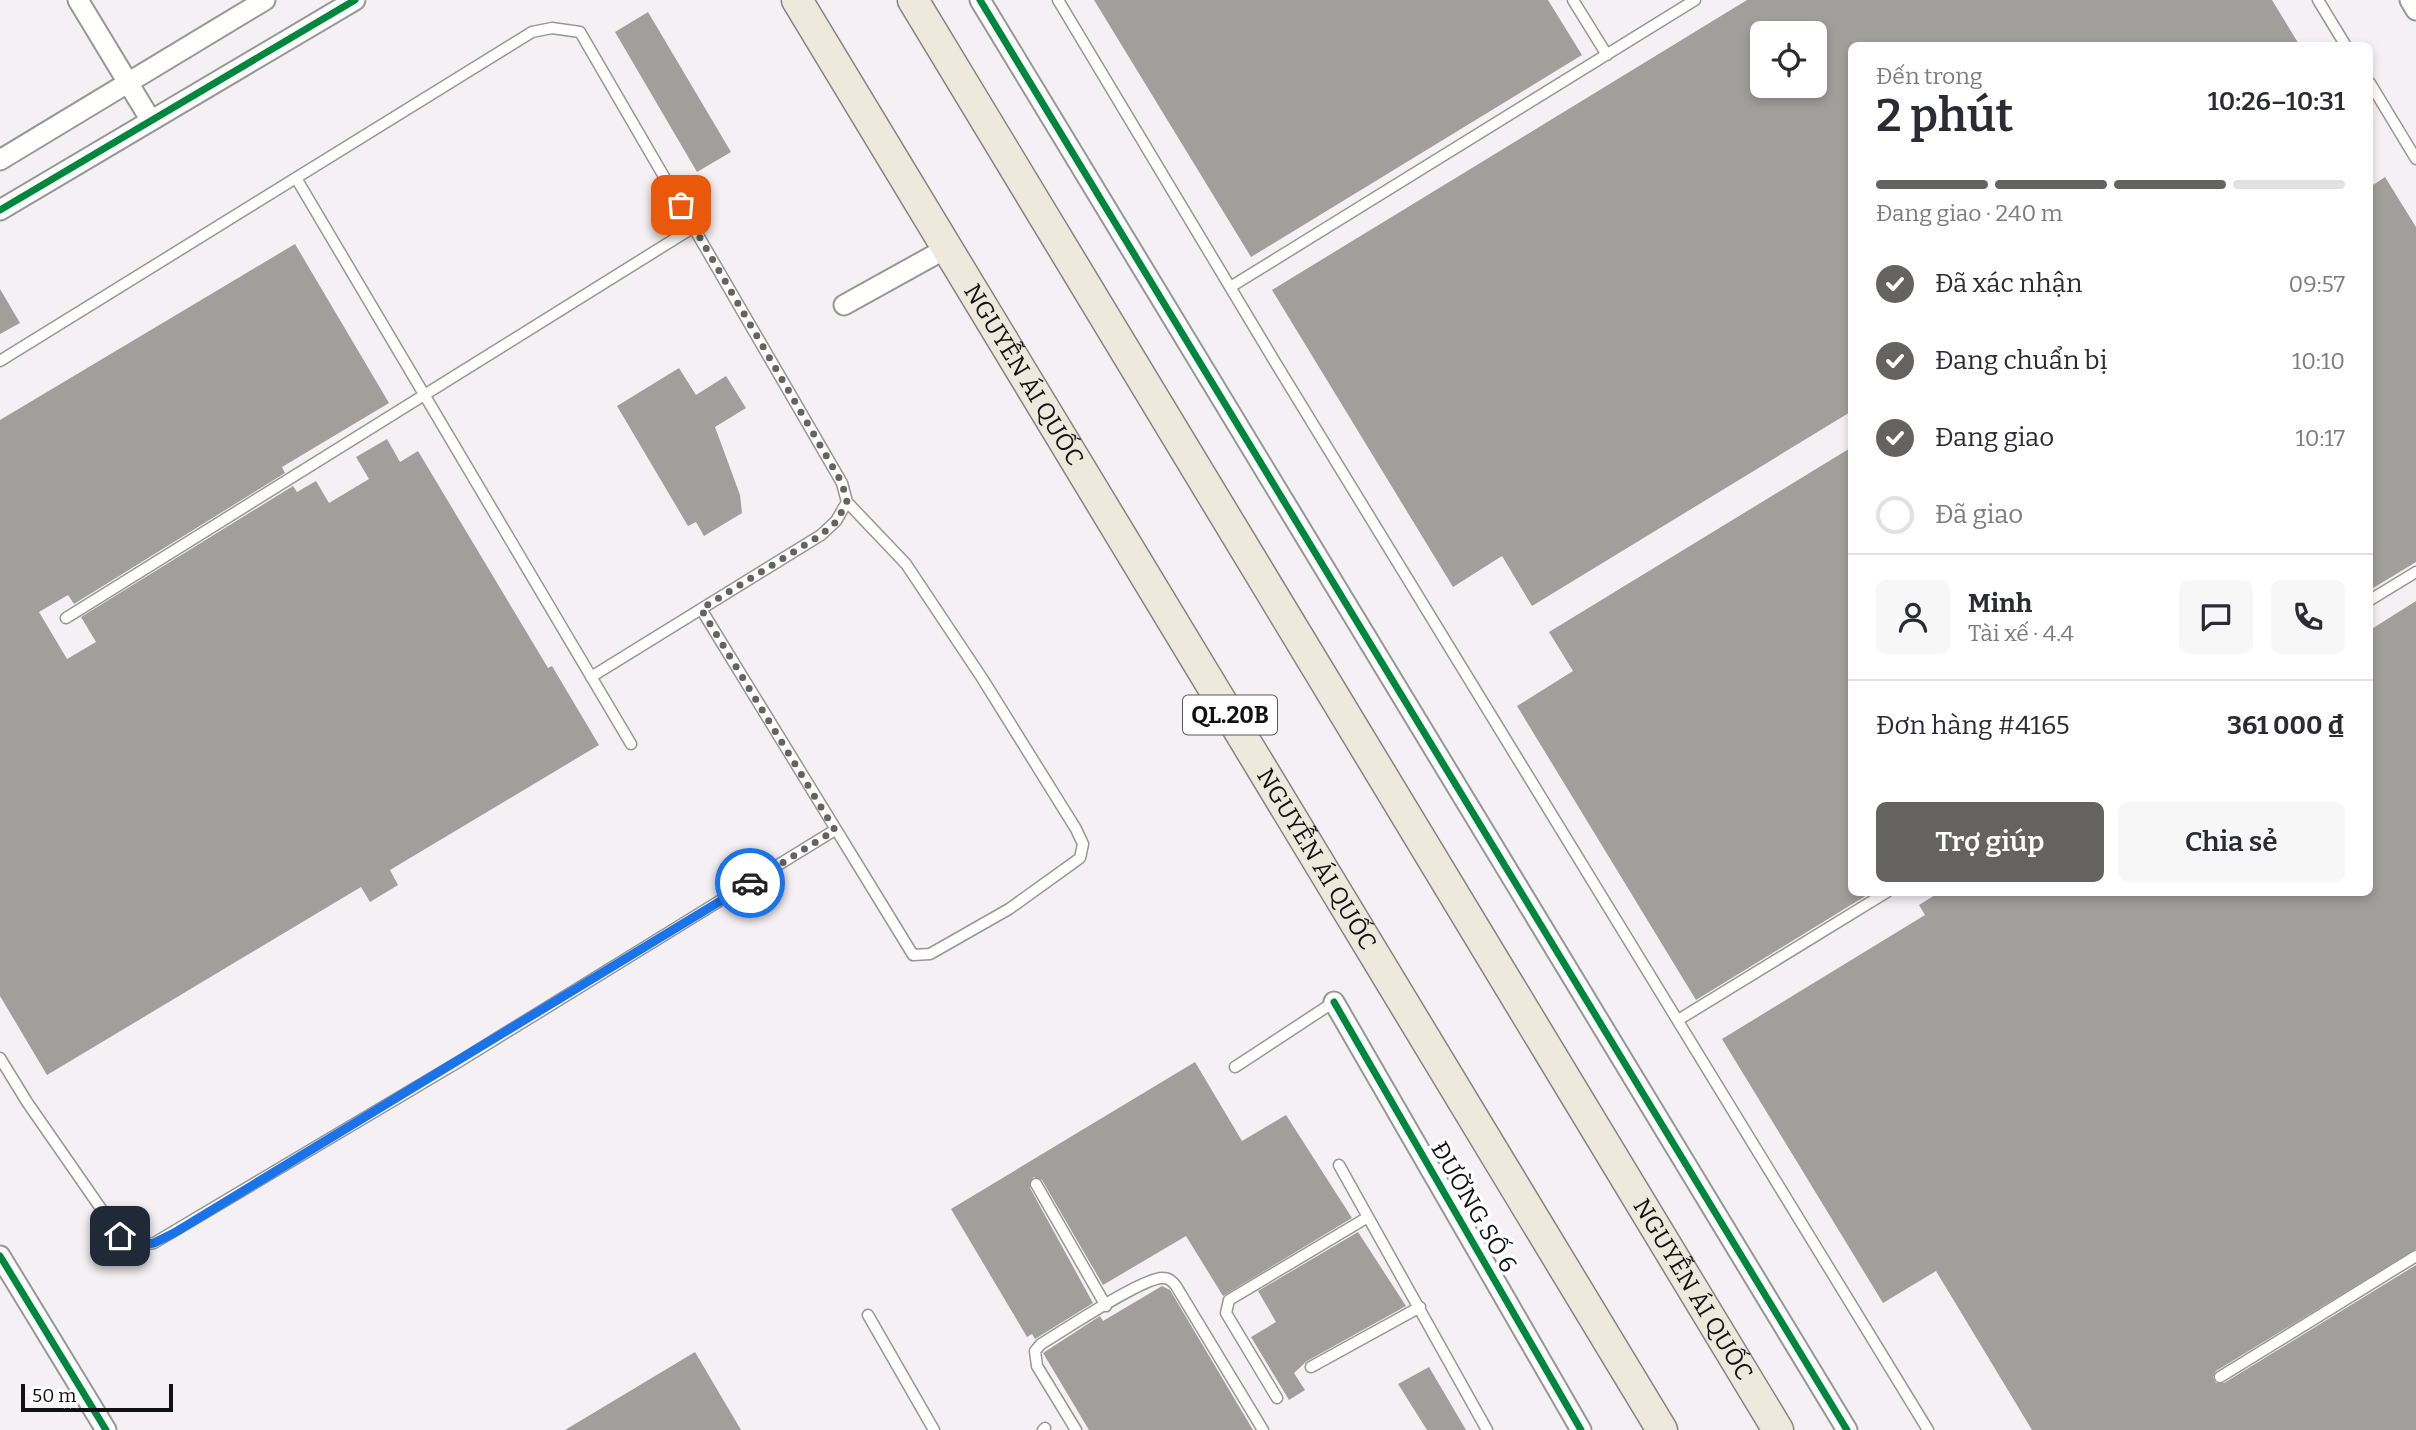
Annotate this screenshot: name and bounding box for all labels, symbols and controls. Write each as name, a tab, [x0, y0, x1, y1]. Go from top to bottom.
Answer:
map controls	[1750, 21, 1827, 98]
button: locate	[1750, 21, 1827, 98]
text: Đến trong	[1876, 62, 1983, 90]
text: 10:26–10:31	[2208, 86, 2345, 117]
text: 2 phút	[1876, 88, 2014, 143]
pin	[651, 175, 711, 235]
icon: bag	[662, 186, 700, 224]
text: Đang giao · 240 m	[1876, 199, 2063, 227]
icon: check	[1876, 265, 1914, 303]
text: Đã xác nhận	[1935, 268, 2082, 299]
text: 09:57	[2289, 270, 2345, 298]
street label: NGUYỄN ÁI QUỐC	[958, 279, 1089, 471]
icon: check	[1876, 342, 1914, 380]
text: Đang chuẩn bị	[1935, 345, 2107, 376]
text: 10:10	[2292, 347, 2345, 375]
icon: check	[1876, 419, 1914, 457]
text: Đang giao	[1935, 422, 2054, 453]
text: 10:17	[2295, 424, 2345, 452]
text: Đã giao	[1935, 499, 2023, 530]
button: person	[1876, 580, 1950, 654]
button: chat	[2179, 580, 2253, 654]
button: phone	[2271, 580, 2345, 654]
text: Minh	[1968, 588, 2032, 619]
text: Tài xế · 4.4	[1968, 619, 2074, 647]
road number: QL.20B	[1183, 695, 1277, 734]
text: Đơn hàng #4165	[1876, 710, 2070, 741]
text: 361 000 ₫	[2227, 710, 2345, 741]
street label: NGUYỄN ÁI QUỐC	[1251, 763, 1382, 955]
button: Trợ giúp	[1876, 802, 2104, 882]
button: Chia sẻ	[2118, 802, 2345, 882]
courier	[715, 848, 785, 918]
icon: car	[731, 864, 769, 902]
street label: ĐƯỜNG SỐ 6	[1425, 1135, 1525, 1277]
street label: NGUYỄN ÁI QUỐC	[1627, 1194, 1759, 1385]
pin	[90, 1206, 150, 1266]
icon: home	[101, 1217, 139, 1255]
scale bar	[21, 1381, 173, 1413]
text: 50 m	[32, 1384, 76, 1407]

